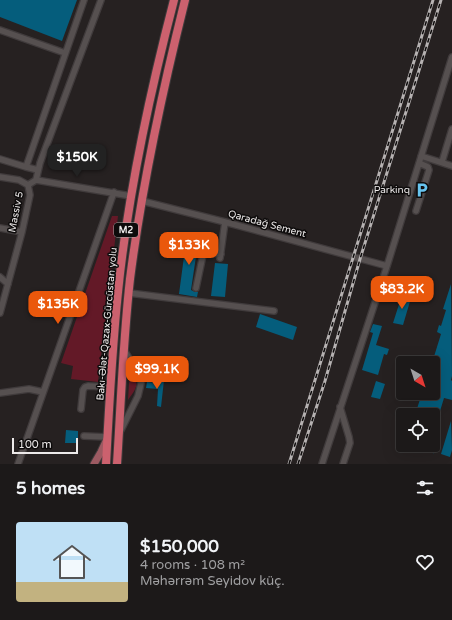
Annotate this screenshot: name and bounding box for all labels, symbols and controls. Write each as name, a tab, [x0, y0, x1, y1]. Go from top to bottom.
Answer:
pin: $150K	[49, 144, 105, 178]
text: $150K	[56, 149, 98, 165]
parking icon: Parkinq	[413, 181, 431, 199]
place label: Parkinq	[374, 184, 410, 196]
street label: Massiv 5	[6, 190, 26, 234]
street label: Qaradağ Sement	[227, 208, 308, 240]
road number: M2	[114, 223, 138, 237]
pin: $133K	[161, 232, 217, 266]
text: $133K	[168, 237, 210, 253]
street label: Bakı-Ələt-Qazax-Gürcüstan yolu	[94, 247, 120, 401]
pin: $83.2K	[369, 276, 435, 310]
text: $83.2K	[380, 281, 424, 297]
pin: $135K	[30, 291, 86, 325]
text: $135K	[37, 296, 79, 312]
pin: $99.1K	[124, 356, 190, 390]
north arrow	[396, 356, 440, 400]
map controls	[396, 356, 440, 452]
text: $99.1K	[135, 361, 179, 377]
button: locate	[396, 408, 440, 452]
scale bar	[12, 436, 78, 455]
text: 100 m	[18, 438, 52, 451]
icon: filters	[414, 477, 436, 499]
text: 5 homes	[16, 478, 85, 499]
text: $150,000	[140, 536, 219, 557]
icon: home	[48, 538, 96, 586]
icon: heart	[414, 551, 436, 573]
text: 4 rooms · 108 m²	[140, 557, 245, 573]
text: Məhərrəm Seyidov küç.	[140, 573, 285, 589]

